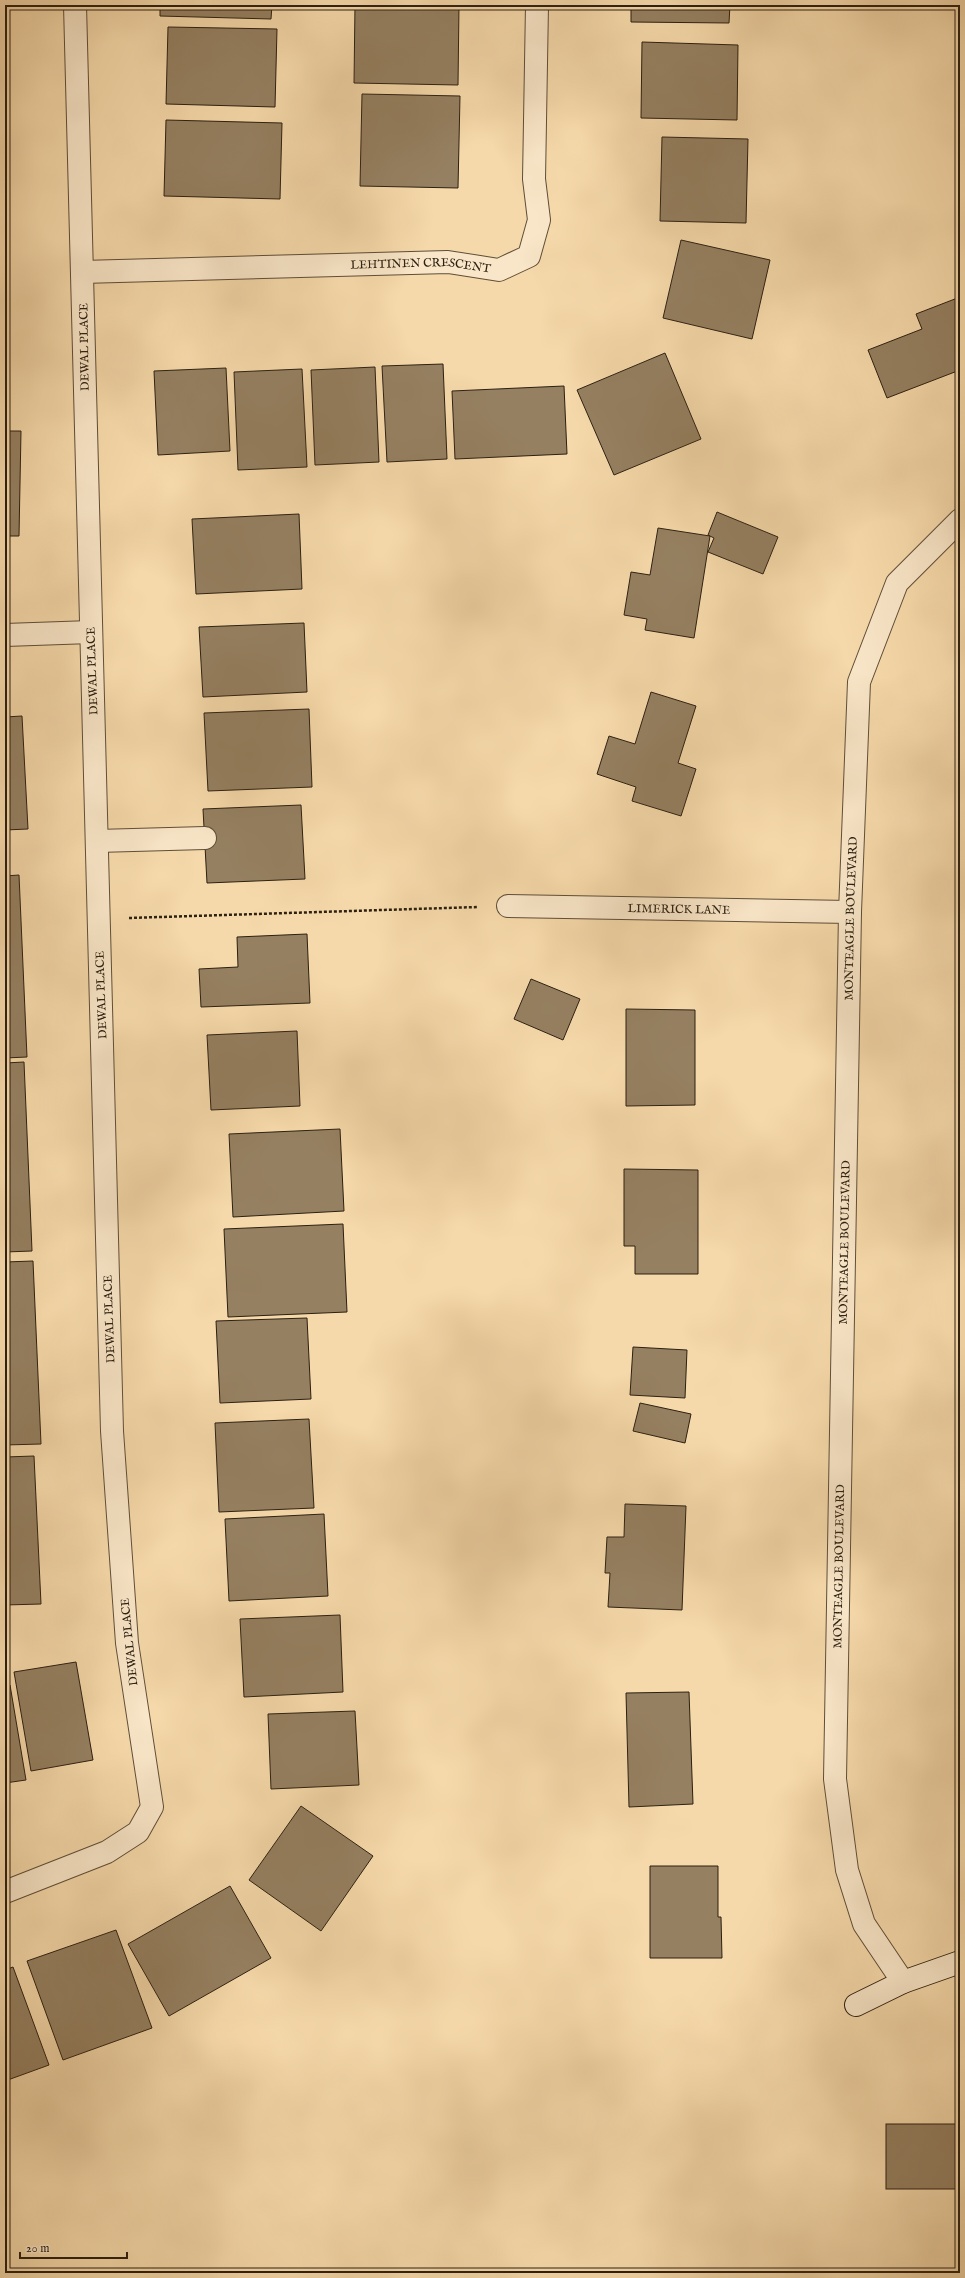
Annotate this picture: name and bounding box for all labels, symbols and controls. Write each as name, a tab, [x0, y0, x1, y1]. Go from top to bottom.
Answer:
street label: LEHTINEN CRESCENT	[350, 255, 492, 277]
street label: DEWAL PLACE	[76, 303, 93, 391]
street label: DEWAL PLACE	[83, 627, 102, 715]
street label: MONTEAGLE BOULEVARD	[841, 836, 861, 1001]
street label: LIMERICK LANE	[627, 901, 730, 918]
street label: DEWAL PLACE	[92, 951, 111, 1039]
street label: MONTEAGLE BOULEVARD	[836, 1160, 854, 1325]
street label: DEWAL PLACE	[100, 1275, 119, 1363]
street label: MONTEAGLE BOULEVARD	[830, 1484, 848, 1649]
street label: DEWAL PLACE	[117, 1597, 142, 1687]
scale bar	[20, 2234, 127, 2260]
text: 20 m	[26, 2241, 49, 2256]

